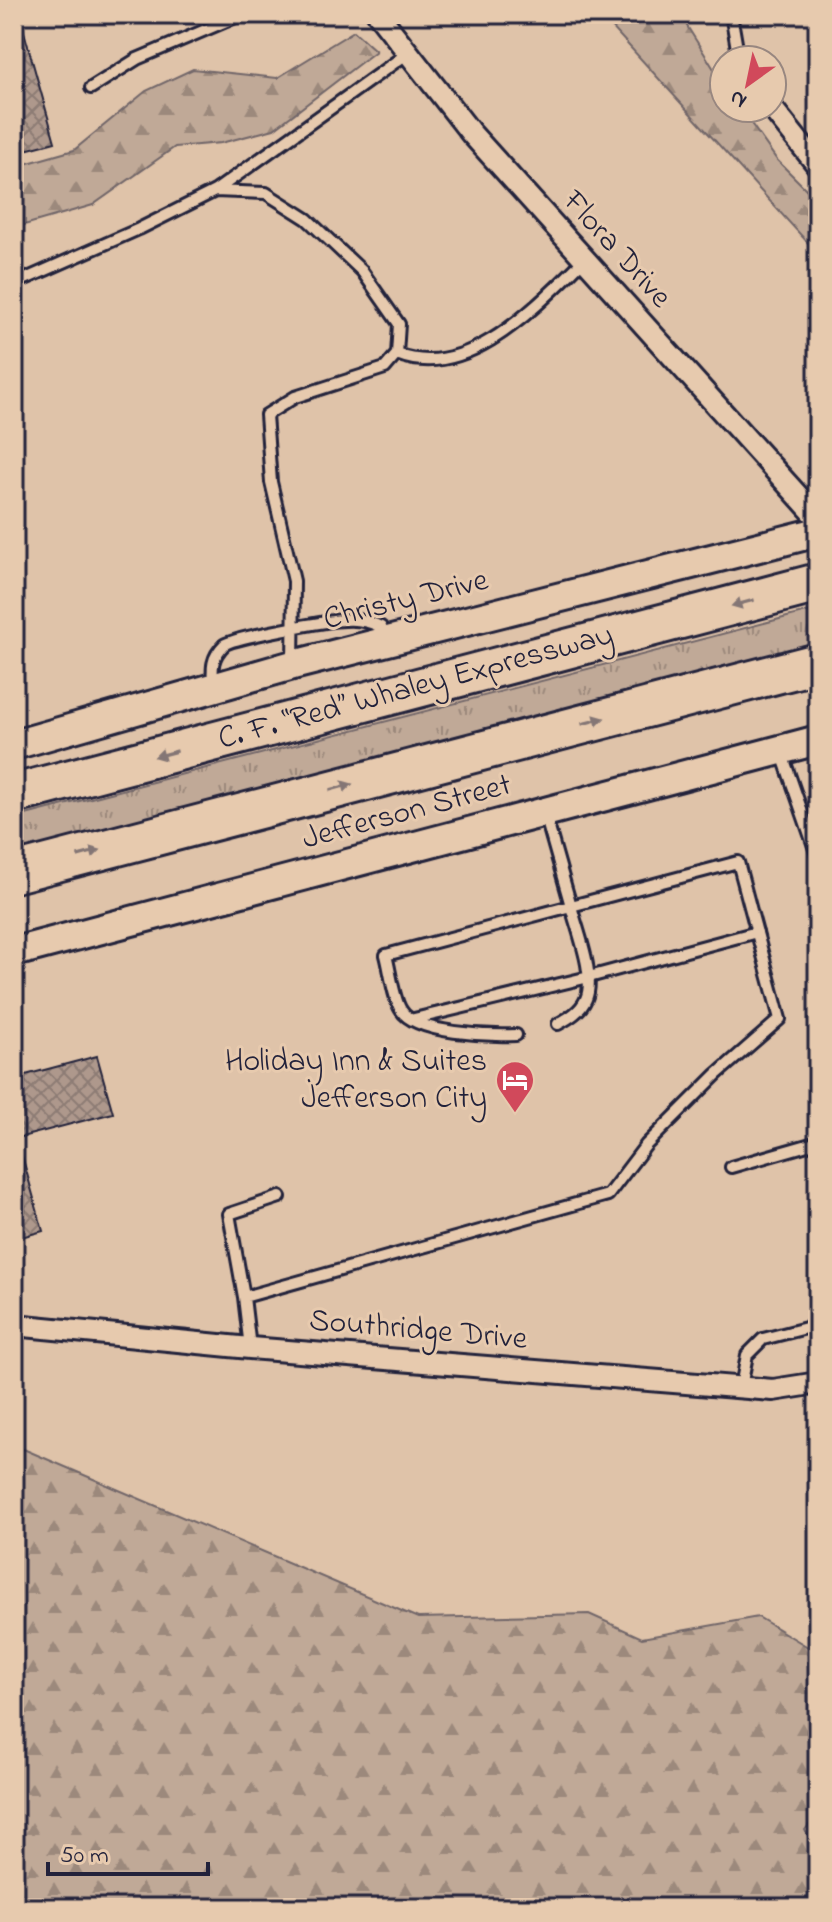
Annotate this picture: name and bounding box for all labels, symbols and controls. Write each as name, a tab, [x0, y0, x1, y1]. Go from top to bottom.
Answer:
north arrow	[708, 44, 788, 124]
text: N	[724, 81, 754, 116]
street label: Flora Drive	[549, 180, 682, 320]
street label: Christy Drive	[319, 558, 494, 644]
one-way arrow	[730, 597, 755, 609]
street label: C. F. “Red” Whaley Expressway	[213, 613, 619, 763]
one-way arrow	[580, 715, 605, 727]
one-way arrow	[153, 748, 178, 760]
street label: Jefferson Street	[297, 762, 517, 863]
one-way arrow	[328, 781, 353, 793]
one-way arrow	[77, 846, 102, 858]
place label: Holiday Inn & Suites Jefferson City	[225, 1039, 487, 1123]
hotel icon: Holiday Inn & Suites Jefferson City	[494, 1059, 536, 1114]
street label: Southridge Drive	[307, 1298, 530, 1364]
scale bar	[48, 1826, 208, 1876]
text: 50 m	[60, 1839, 109, 1874]

